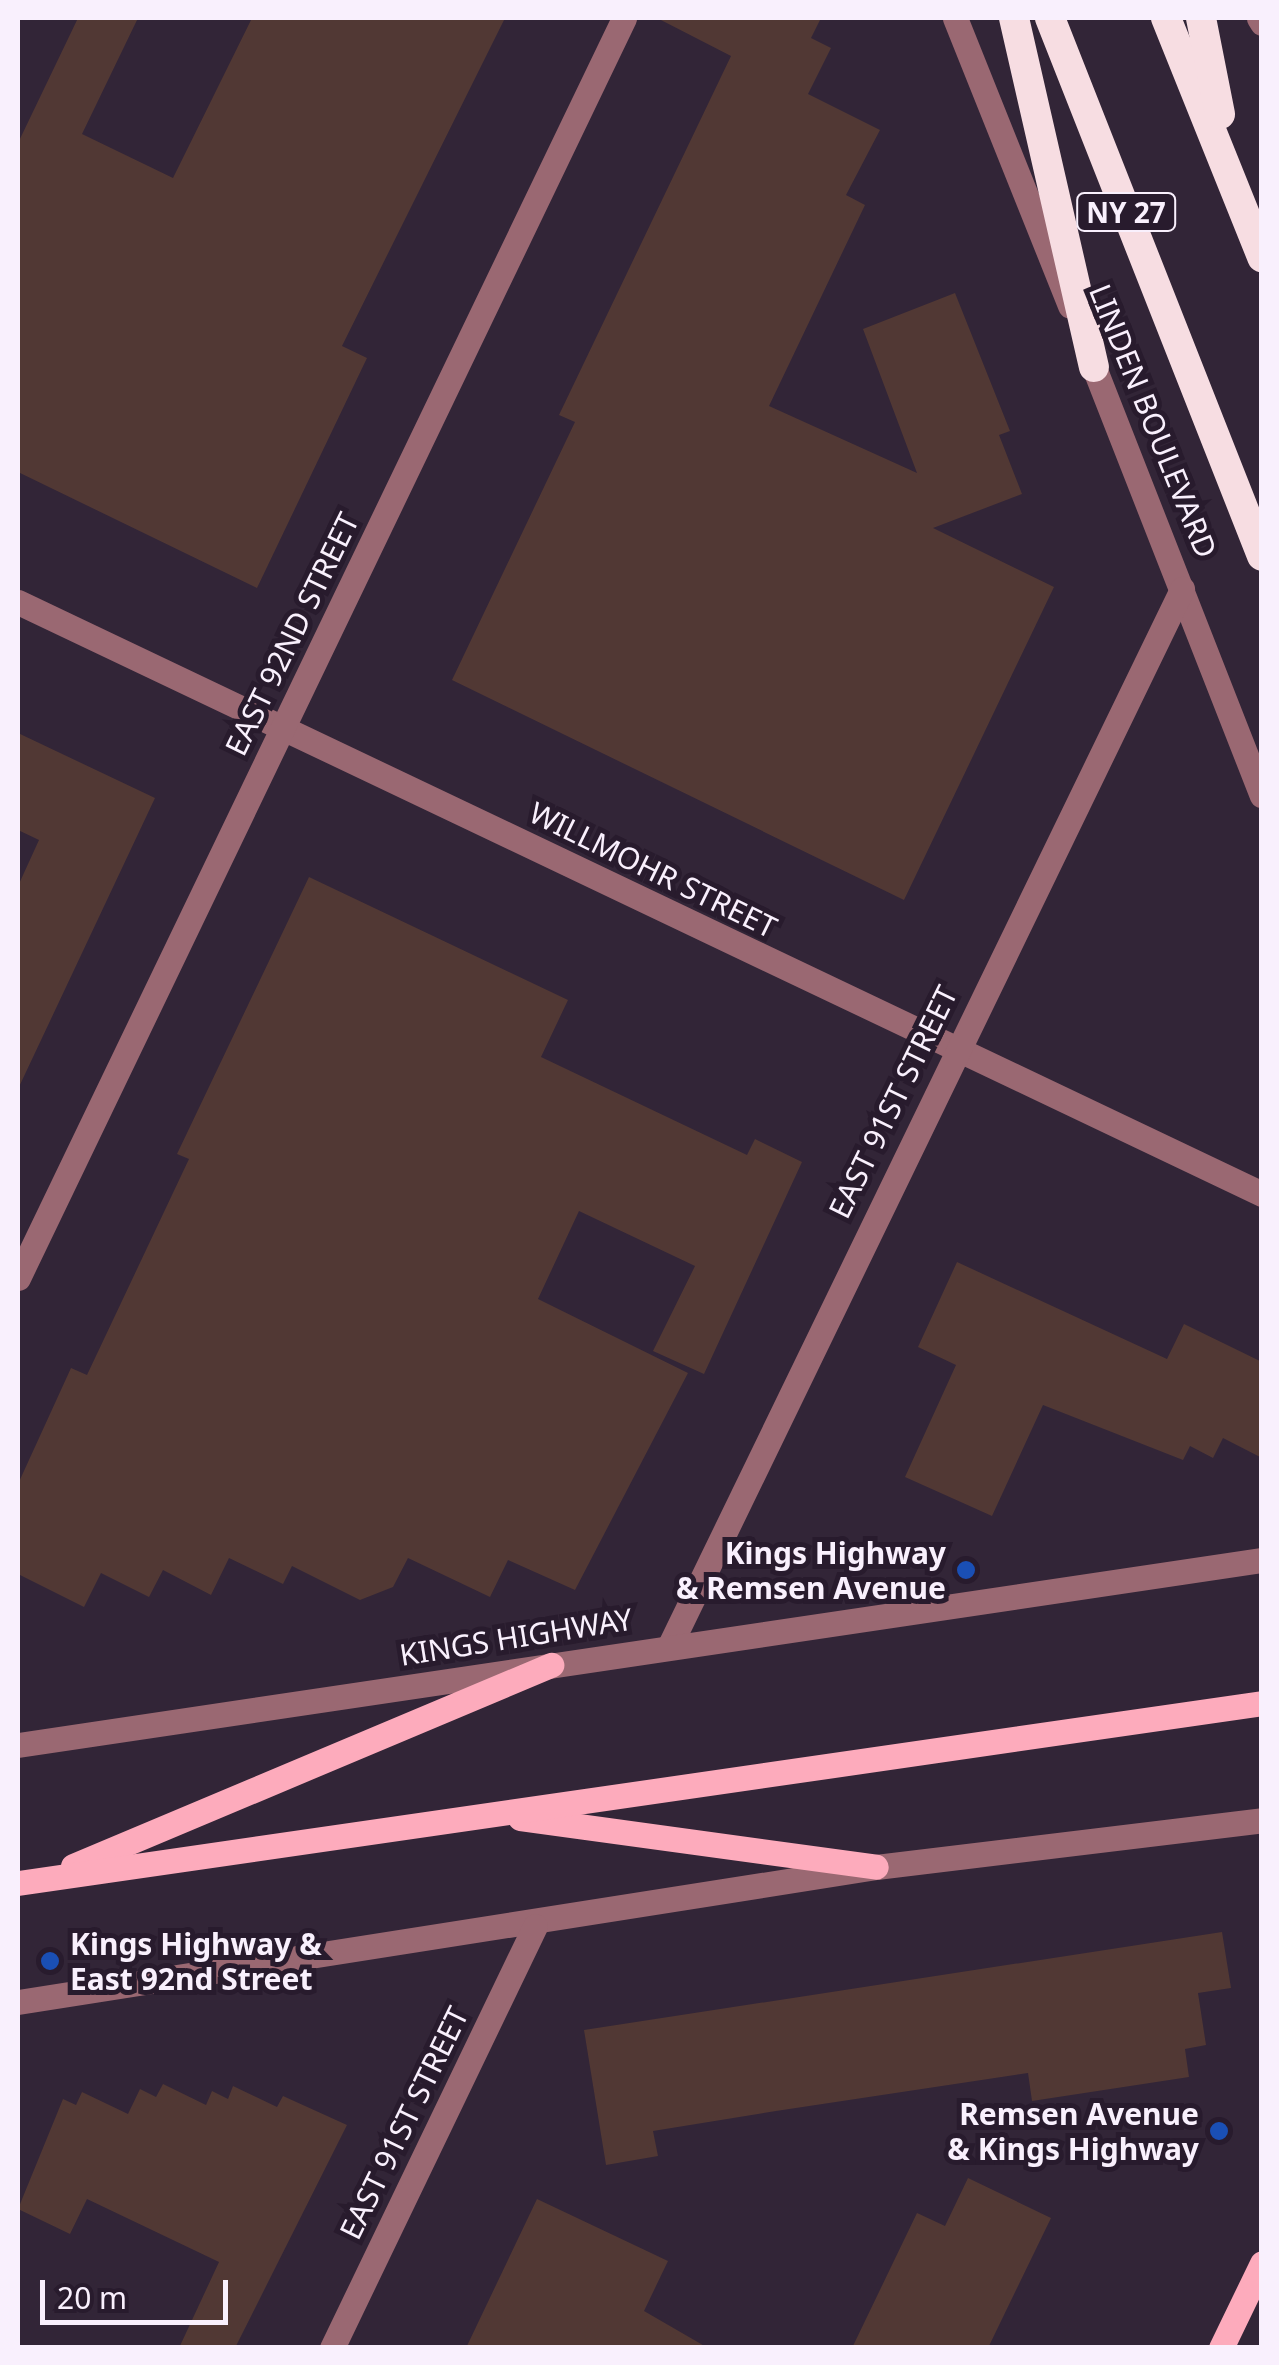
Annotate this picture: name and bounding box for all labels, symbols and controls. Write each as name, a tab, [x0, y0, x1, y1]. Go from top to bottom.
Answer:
road number: NY 27	[1076, 189, 1176, 235]
street label: LINDEN BOULEVARD	[1082, 279, 1224, 563]
street label: EAST 92ND STREET	[218, 507, 366, 761]
street label: WILLMOHR STREET	[523, 794, 783, 946]
street label: EAST 91ST STREET	[821, 980, 965, 1224]
place label: Kings Highway & Remsen Avenue	[676, 1535, 946, 1606]
marker: Kings Highway & Remsen Avenue	[955, 1559, 977, 1581]
street label: KINGS HIGHWAY	[397, 1601, 635, 1673]
place label: Kings Highway & East 92nd Street	[70, 1926, 322, 1996]
marker: Kings Highway & East 92nd Street	[39, 1950, 61, 1972]
street label: EAST 91ST STREET	[332, 2001, 476, 2245]
place label: Remsen Avenue & Kings Highway	[947, 2096, 1199, 2166]
marker: Remsen Avenue & Kings Highway	[1208, 2120, 1230, 2142]
scale bar	[45, 2260, 232, 2322]
text: 20 m	[57, 2277, 127, 2318]

